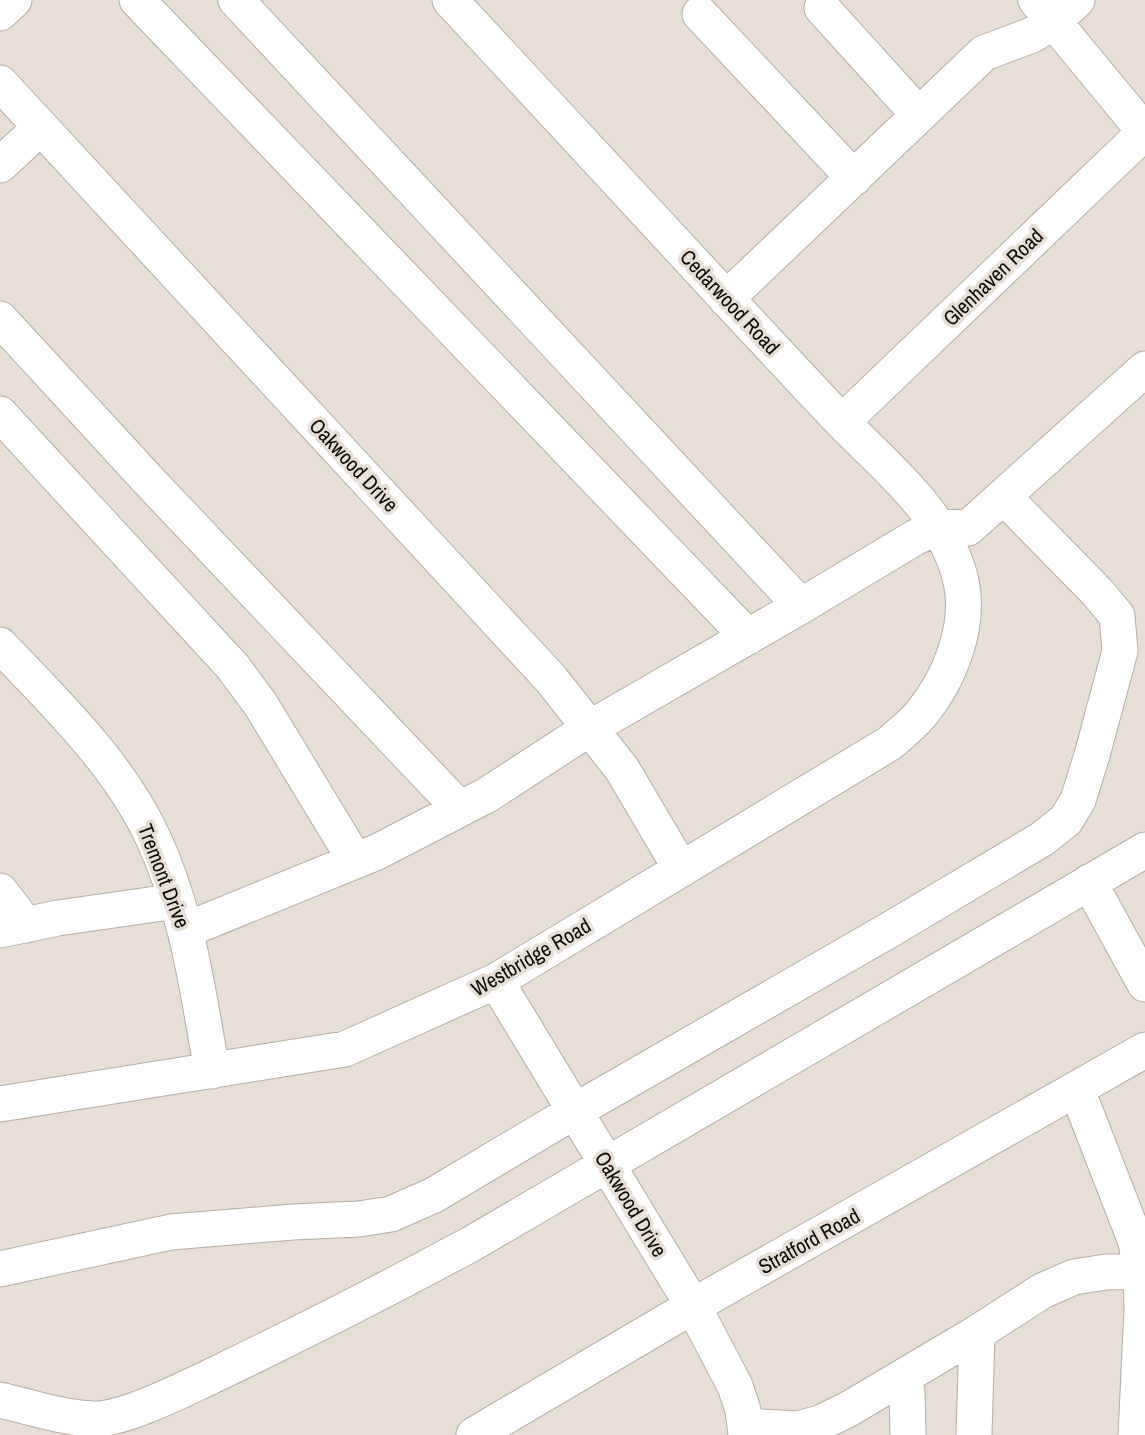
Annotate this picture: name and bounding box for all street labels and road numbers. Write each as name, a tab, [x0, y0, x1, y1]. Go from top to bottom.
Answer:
street label: Glenhaven Road	[936, 222, 1050, 332]
street label: Cedarwood Road	[674, 243, 786, 361]
street label: Oakwood Drive	[303, 412, 405, 518]
street label: Tremont Drive	[131, 820, 197, 932]
street label: Westbridge Road	[466, 911, 596, 1003]
street label: Oakwood Drive	[588, 1146, 674, 1262]
street label: Stratford Road	[753, 1201, 865, 1281]

